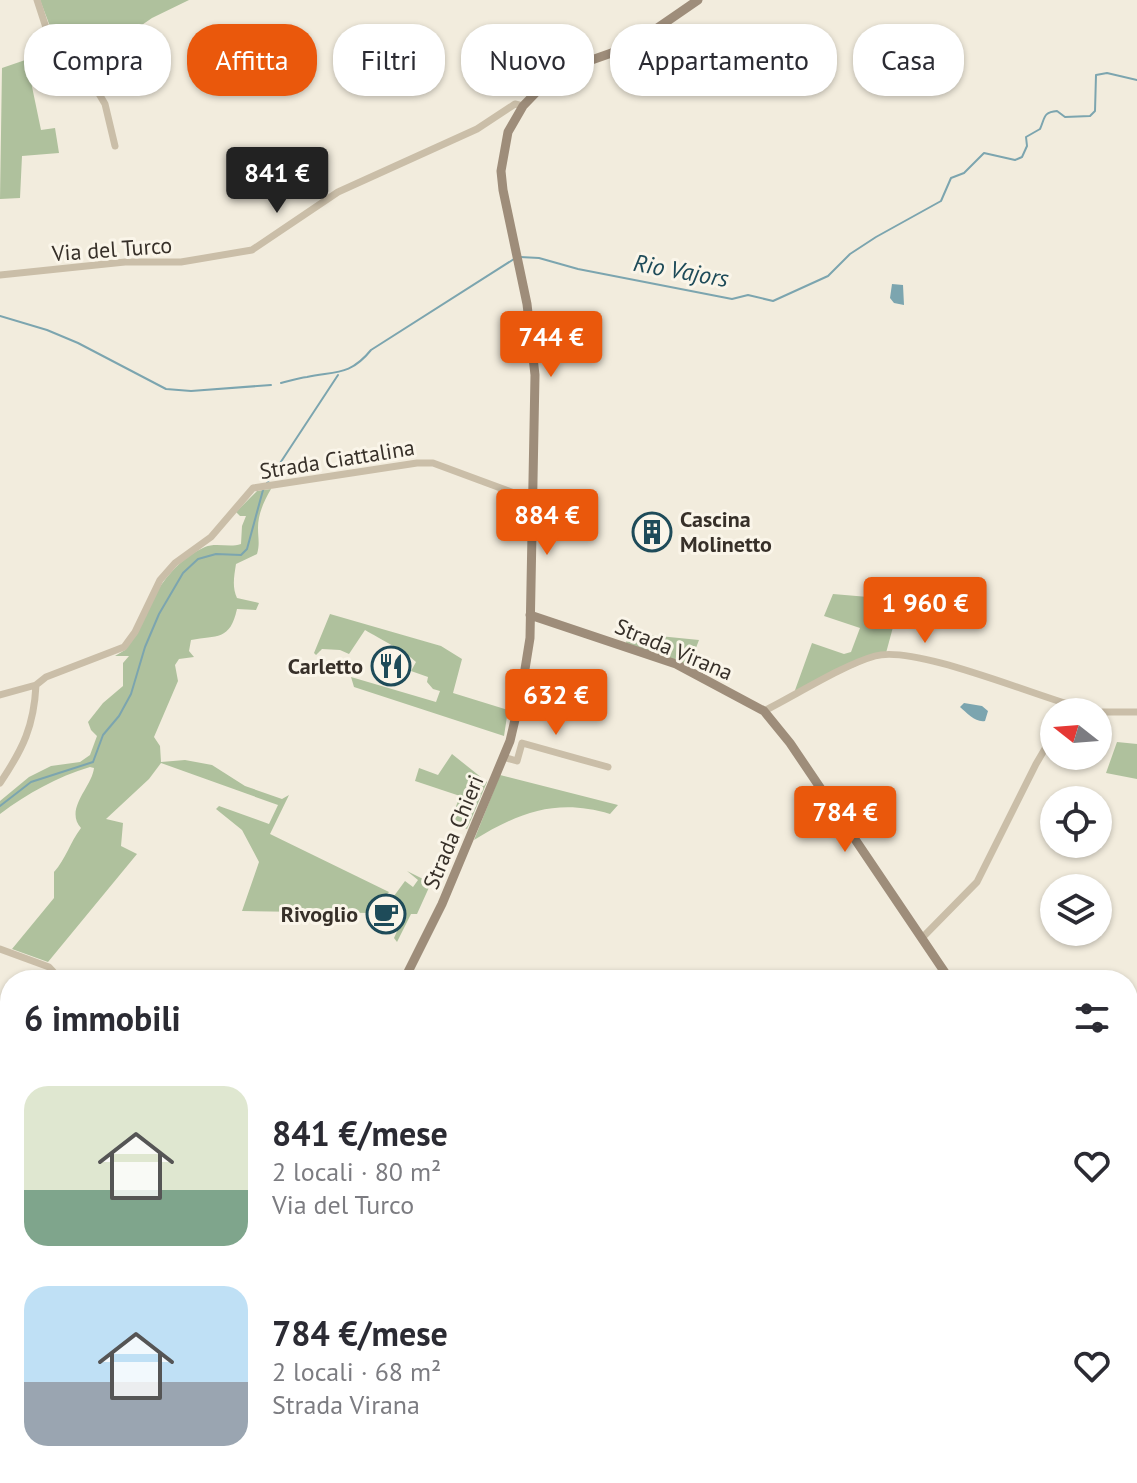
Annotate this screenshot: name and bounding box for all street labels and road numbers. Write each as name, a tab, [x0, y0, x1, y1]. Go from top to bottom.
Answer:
street label: Via del Turco	[50, 231, 173, 267]
street label: Strada Ciattalina	[257, 433, 417, 485]
street label: Strada Virana	[611, 612, 737, 686]
street label: Strada Chieri	[416, 771, 490, 893]

